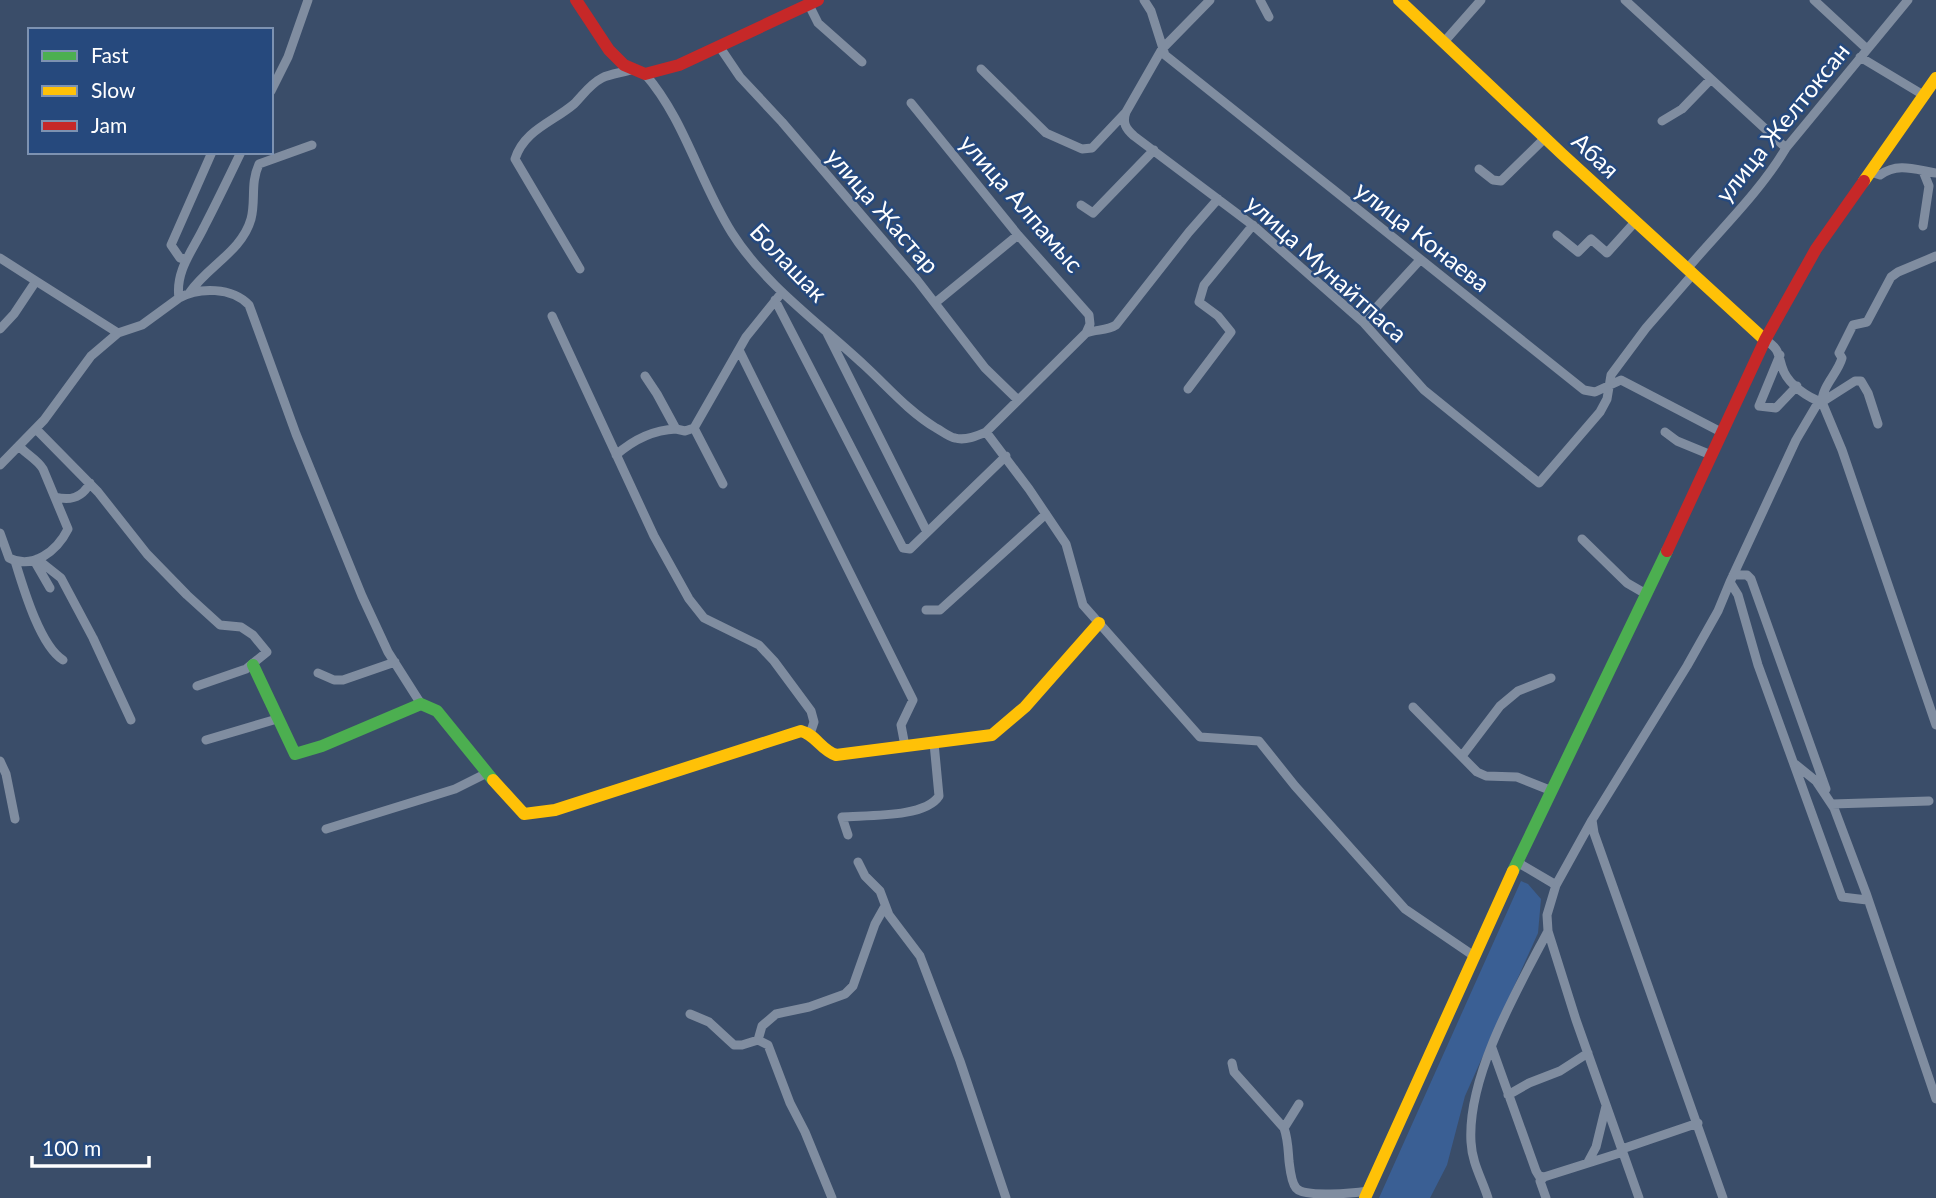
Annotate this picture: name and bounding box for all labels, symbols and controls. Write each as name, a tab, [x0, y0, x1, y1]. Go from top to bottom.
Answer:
legend	[28, 28, 273, 154]
street label: улица Желтоксан	[1709, 37, 1855, 208]
text: Fast	[91, 42, 129, 67]
text: Slow	[91, 77, 136, 102]
text: Jam	[91, 112, 127, 137]
street label: Абая	[1567, 126, 1625, 184]
street label: улица Алпамыс	[954, 128, 1090, 278]
street label: улица Жастар	[821, 141, 946, 279]
street label: улица Конаева	[1350, 174, 1496, 297]
street label: улица Мунайтпаса	[1241, 188, 1413, 348]
street label: Болашак	[745, 217, 834, 308]
scale bar	[32, 1124, 149, 1168]
text: 100 m	[42, 1135, 101, 1160]

